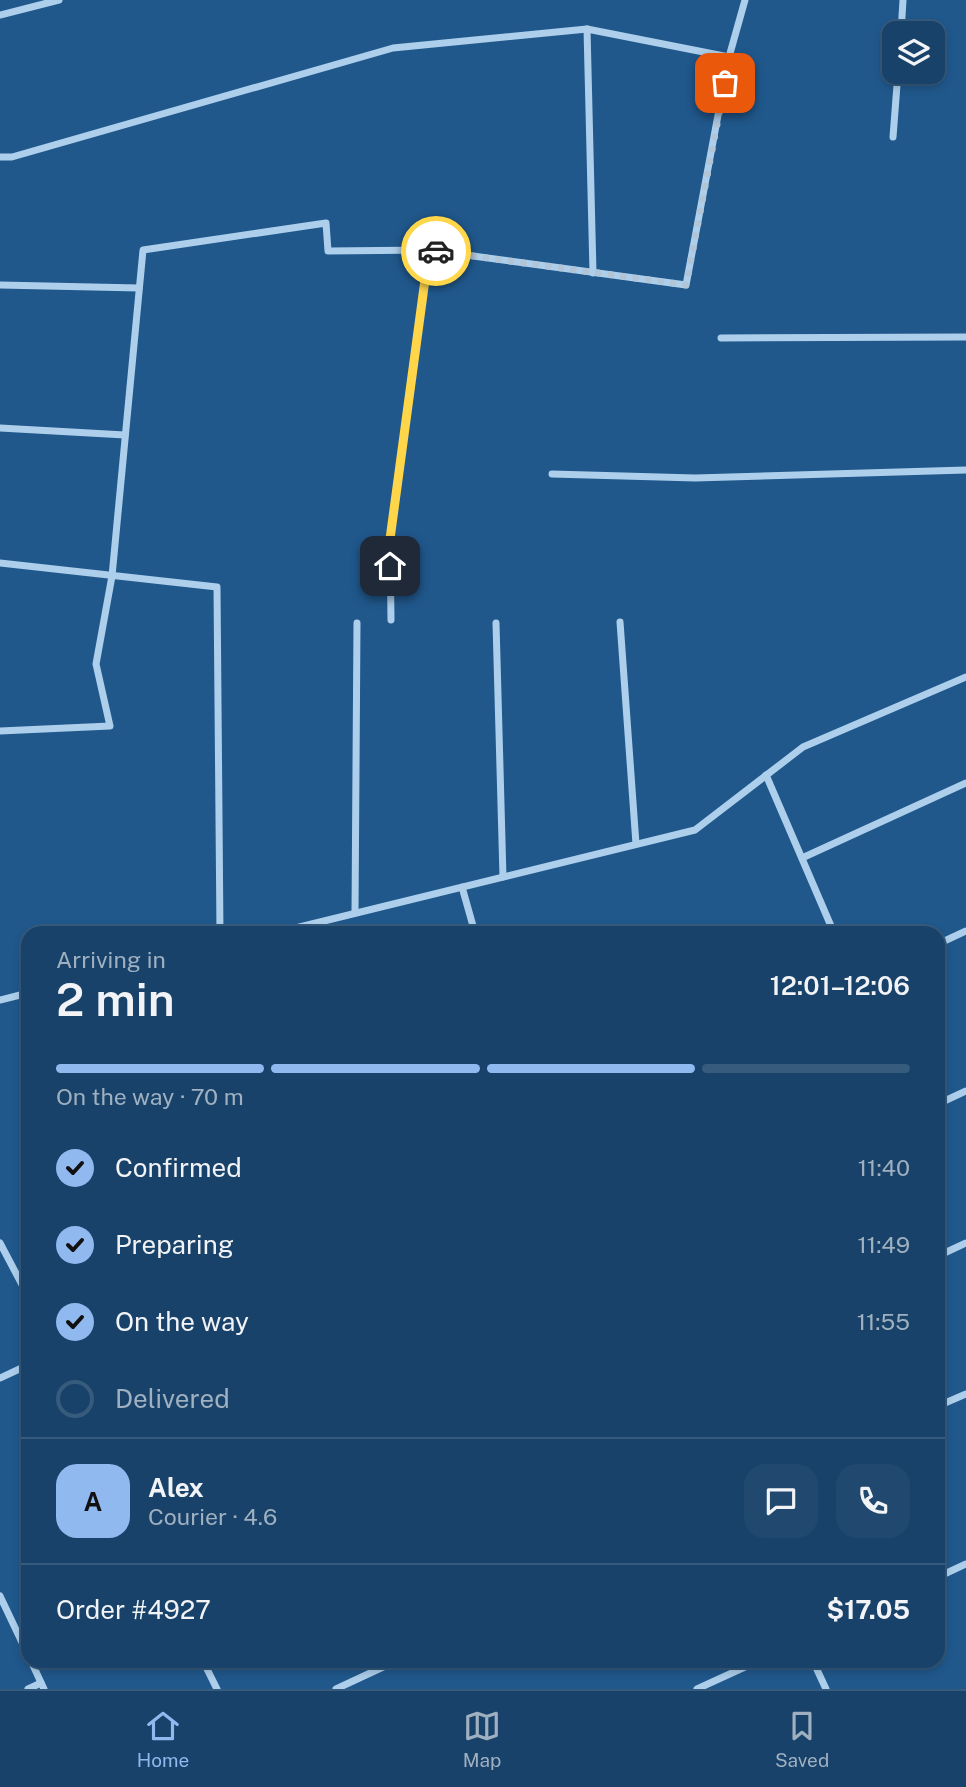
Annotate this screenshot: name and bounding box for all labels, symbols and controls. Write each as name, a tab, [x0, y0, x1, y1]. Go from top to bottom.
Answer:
map controls	[882, 21, 945, 84]
button: layers	[882, 21, 945, 84]
pin	[695, 53, 755, 113]
icon: bag	[706, 64, 744, 102]
courier	[401, 216, 471, 286]
icon: car	[417, 232, 455, 270]
pin	[360, 536, 420, 596]
icon: home	[371, 547, 409, 585]
text: Arriving in	[56, 946, 166, 973]
text: 12:01–12:06	[770, 970, 910, 1001]
text: 2 min	[56, 972, 175, 1026]
text: On the way · 70 m	[56, 1083, 244, 1110]
icon: check	[56, 1149, 94, 1187]
text: Confirmed	[115, 1152, 242, 1183]
text: 11:40	[858, 1154, 910, 1181]
icon: check	[56, 1226, 94, 1264]
text: Preparing	[115, 1229, 234, 1260]
text: 11:49	[857, 1231, 910, 1258]
icon: check	[56, 1303, 94, 1341]
text: On the way	[115, 1306, 249, 1337]
text: 11:55	[857, 1308, 910, 1335]
text: Delivered	[115, 1383, 230, 1414]
button: chat	[744, 1464, 818, 1538]
button: phone	[836, 1464, 910, 1538]
text: Alex	[148, 1472, 204, 1503]
text: A	[84, 1486, 102, 1517]
text: Courier · 4.6	[148, 1503, 277, 1530]
text: Order #4927	[56, 1594, 211, 1625]
text: $17.05	[827, 1594, 910, 1625]
tab: Home	[137, 1707, 189, 1771]
tab: Map	[463, 1707, 501, 1771]
tab: Saved	[775, 1707, 829, 1771]

